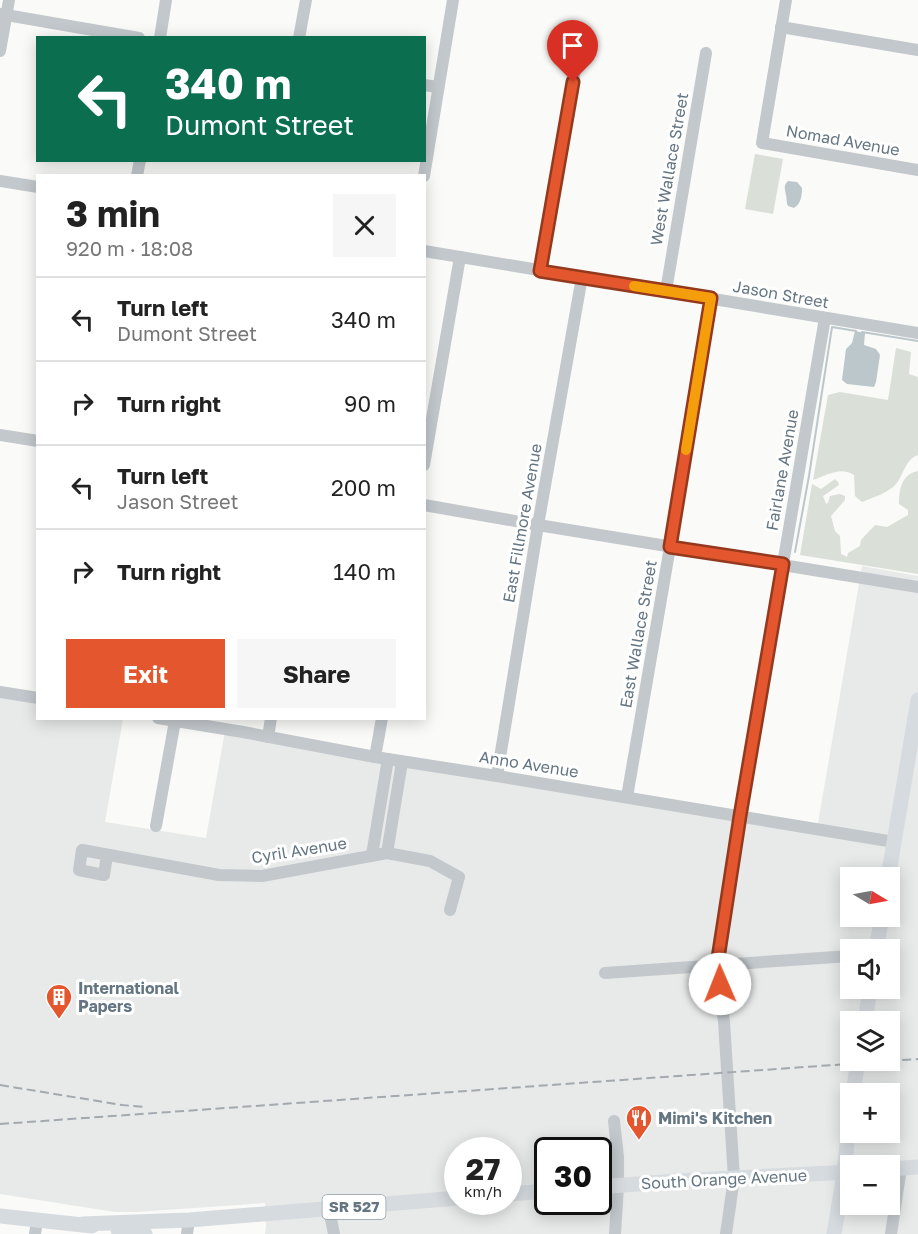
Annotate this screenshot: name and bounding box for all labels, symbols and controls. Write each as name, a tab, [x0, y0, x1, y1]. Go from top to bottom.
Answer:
pin	[547, 20, 598, 82]
icon: arrive	[556, 29, 589, 62]
text: 340 m	[165, 58, 291, 108]
icon: left	[66, 60, 144, 138]
street label: West Wallace Street	[646, 91, 692, 247]
text: Dumont Street	[165, 109, 354, 141]
street label: Nomad Avenue	[784, 120, 902, 160]
text: 3 min	[66, 192, 160, 235]
button: close	[333, 194, 396, 257]
text: 920 m · 18:08	[66, 236, 193, 260]
street label: Jason Street	[731, 276, 831, 312]
text: Turn left	[117, 294, 208, 321]
icon: left	[66, 303, 99, 336]
text: 340 m	[331, 306, 396, 333]
text: Dumont Street	[117, 321, 257, 345]
icon: right	[66, 387, 99, 420]
text: Turn right	[117, 390, 221, 417]
text: 90 m	[344, 390, 396, 417]
street label: Fairlane Avenue	[762, 408, 802, 532]
street label: East Fillmore Avenue	[498, 442, 546, 604]
text: Turn left	[117, 462, 208, 489]
icon: left	[66, 471, 99, 504]
text: 200 m	[331, 474, 396, 501]
text: Jason Street	[117, 489, 239, 513]
icon: right	[66, 555, 99, 588]
text: Turn right	[117, 558, 221, 585]
text: 140 m	[333, 558, 396, 585]
street label: East Wallace Street	[615, 558, 661, 710]
button: Exit	[66, 639, 225, 708]
button: Share	[237, 639, 396, 708]
street label: Anno Avenue	[478, 746, 580, 782]
street label: Cyril Avenue	[250, 833, 348, 867]
north arrow	[840, 867, 900, 927]
map controls	[840, 867, 900, 1215]
button: sound	[840, 939, 900, 999]
position arrow	[688, 952, 752, 1016]
place label: International Papers	[78, 978, 180, 1016]
building icon: International Papers	[44, 982, 74, 1020]
button: layers	[840, 1011, 900, 1071]
button: +	[840, 1083, 900, 1143]
restaurant icon: Mimi's Kitchen	[624, 1103, 654, 1141]
place label: Mimi's Kitchen	[658, 1108, 772, 1128]
speed limit sign: 30	[534, 1137, 612, 1215]
text: 27	[466, 1151, 500, 1187]
button: −	[840, 1155, 900, 1215]
street label: South Orange Avenue	[641, 1165, 807, 1193]
text: km/h	[464, 1182, 502, 1200]
road number: SR 527	[322, 1195, 386, 1219]

